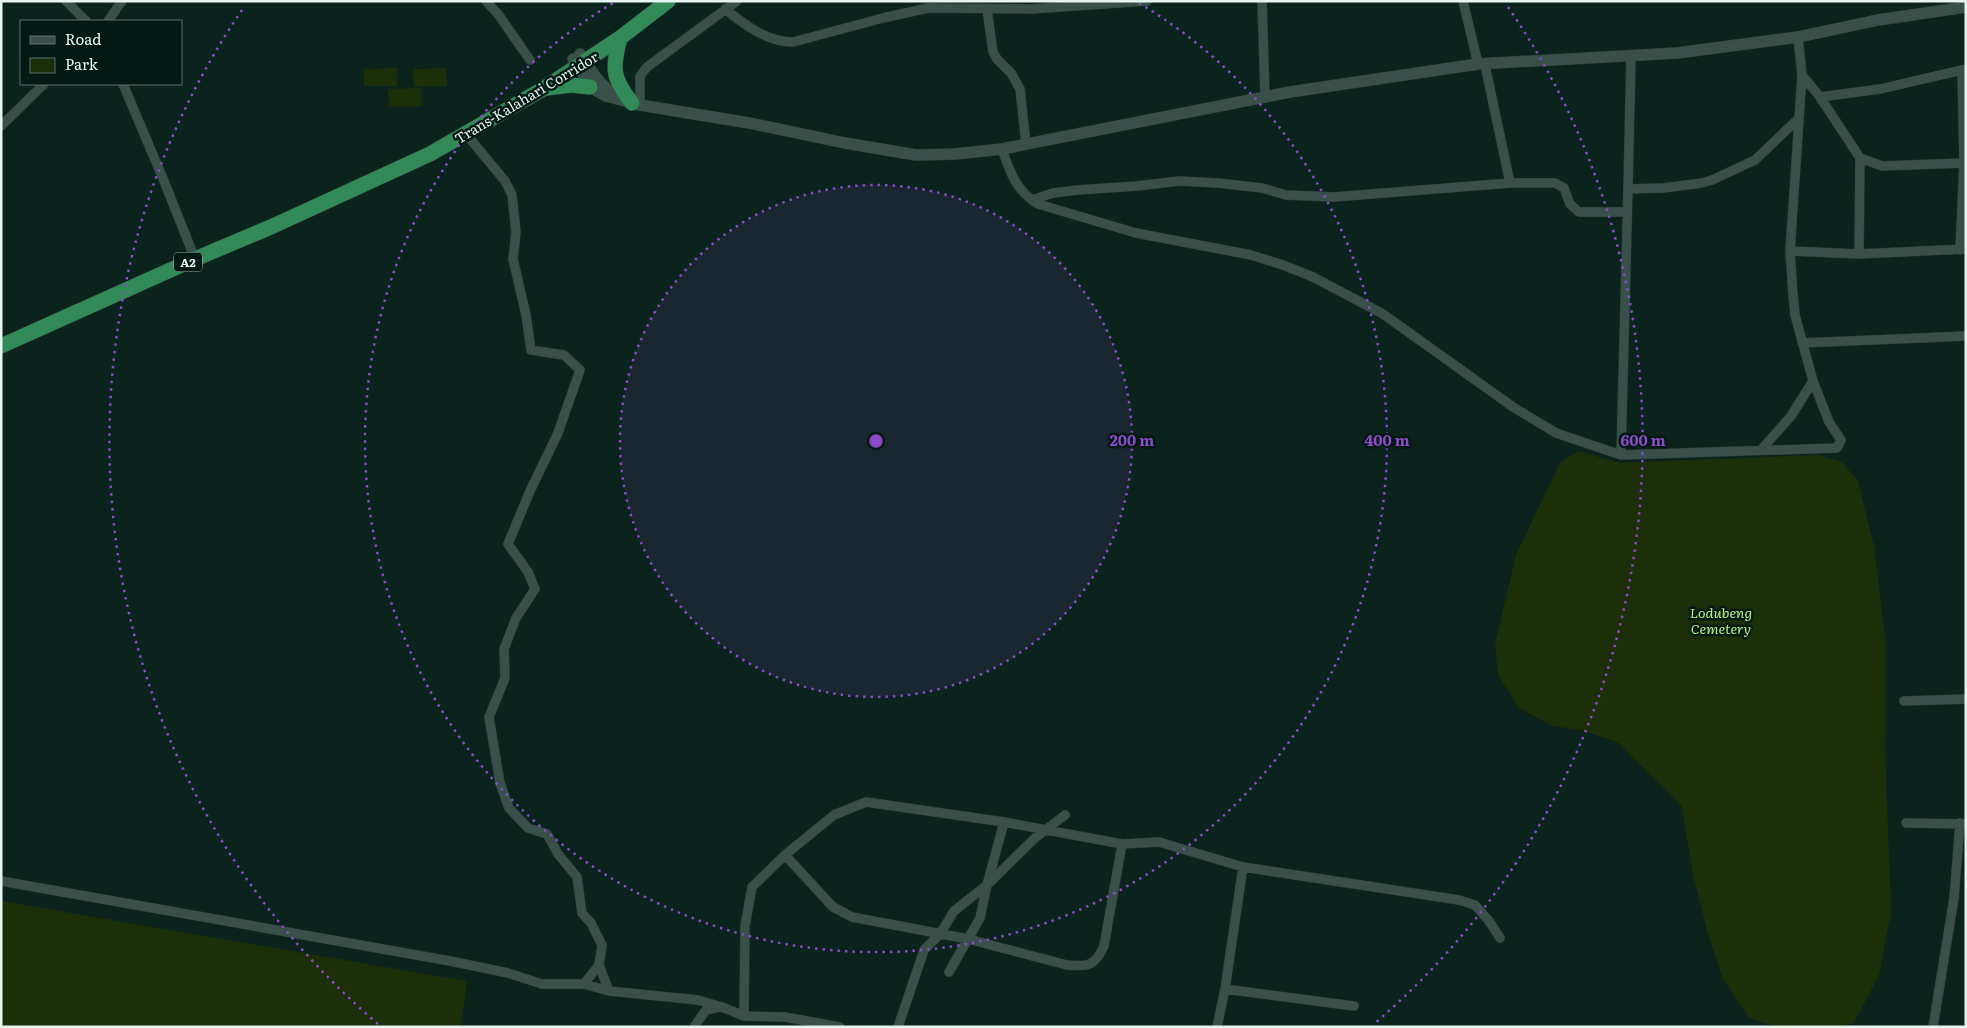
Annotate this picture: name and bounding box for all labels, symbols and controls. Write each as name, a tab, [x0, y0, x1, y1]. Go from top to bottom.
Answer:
legend	[20, 20, 182, 85]
text: Road	[65, 27, 101, 50]
street label: Trans-Kalahari Corridor	[450, 46, 602, 148]
text: Park	[65, 52, 99, 75]
road number: A2	[174, 252, 202, 272]
text: 200 m	[1110, 428, 1154, 451]
text: 400 m	[1364, 428, 1410, 451]
text: 600 m	[1620, 428, 1666, 451]
centre of rings	[867, 432, 885, 450]
park label: Lodubeng Cemetery	[1690, 602, 1752, 638]

